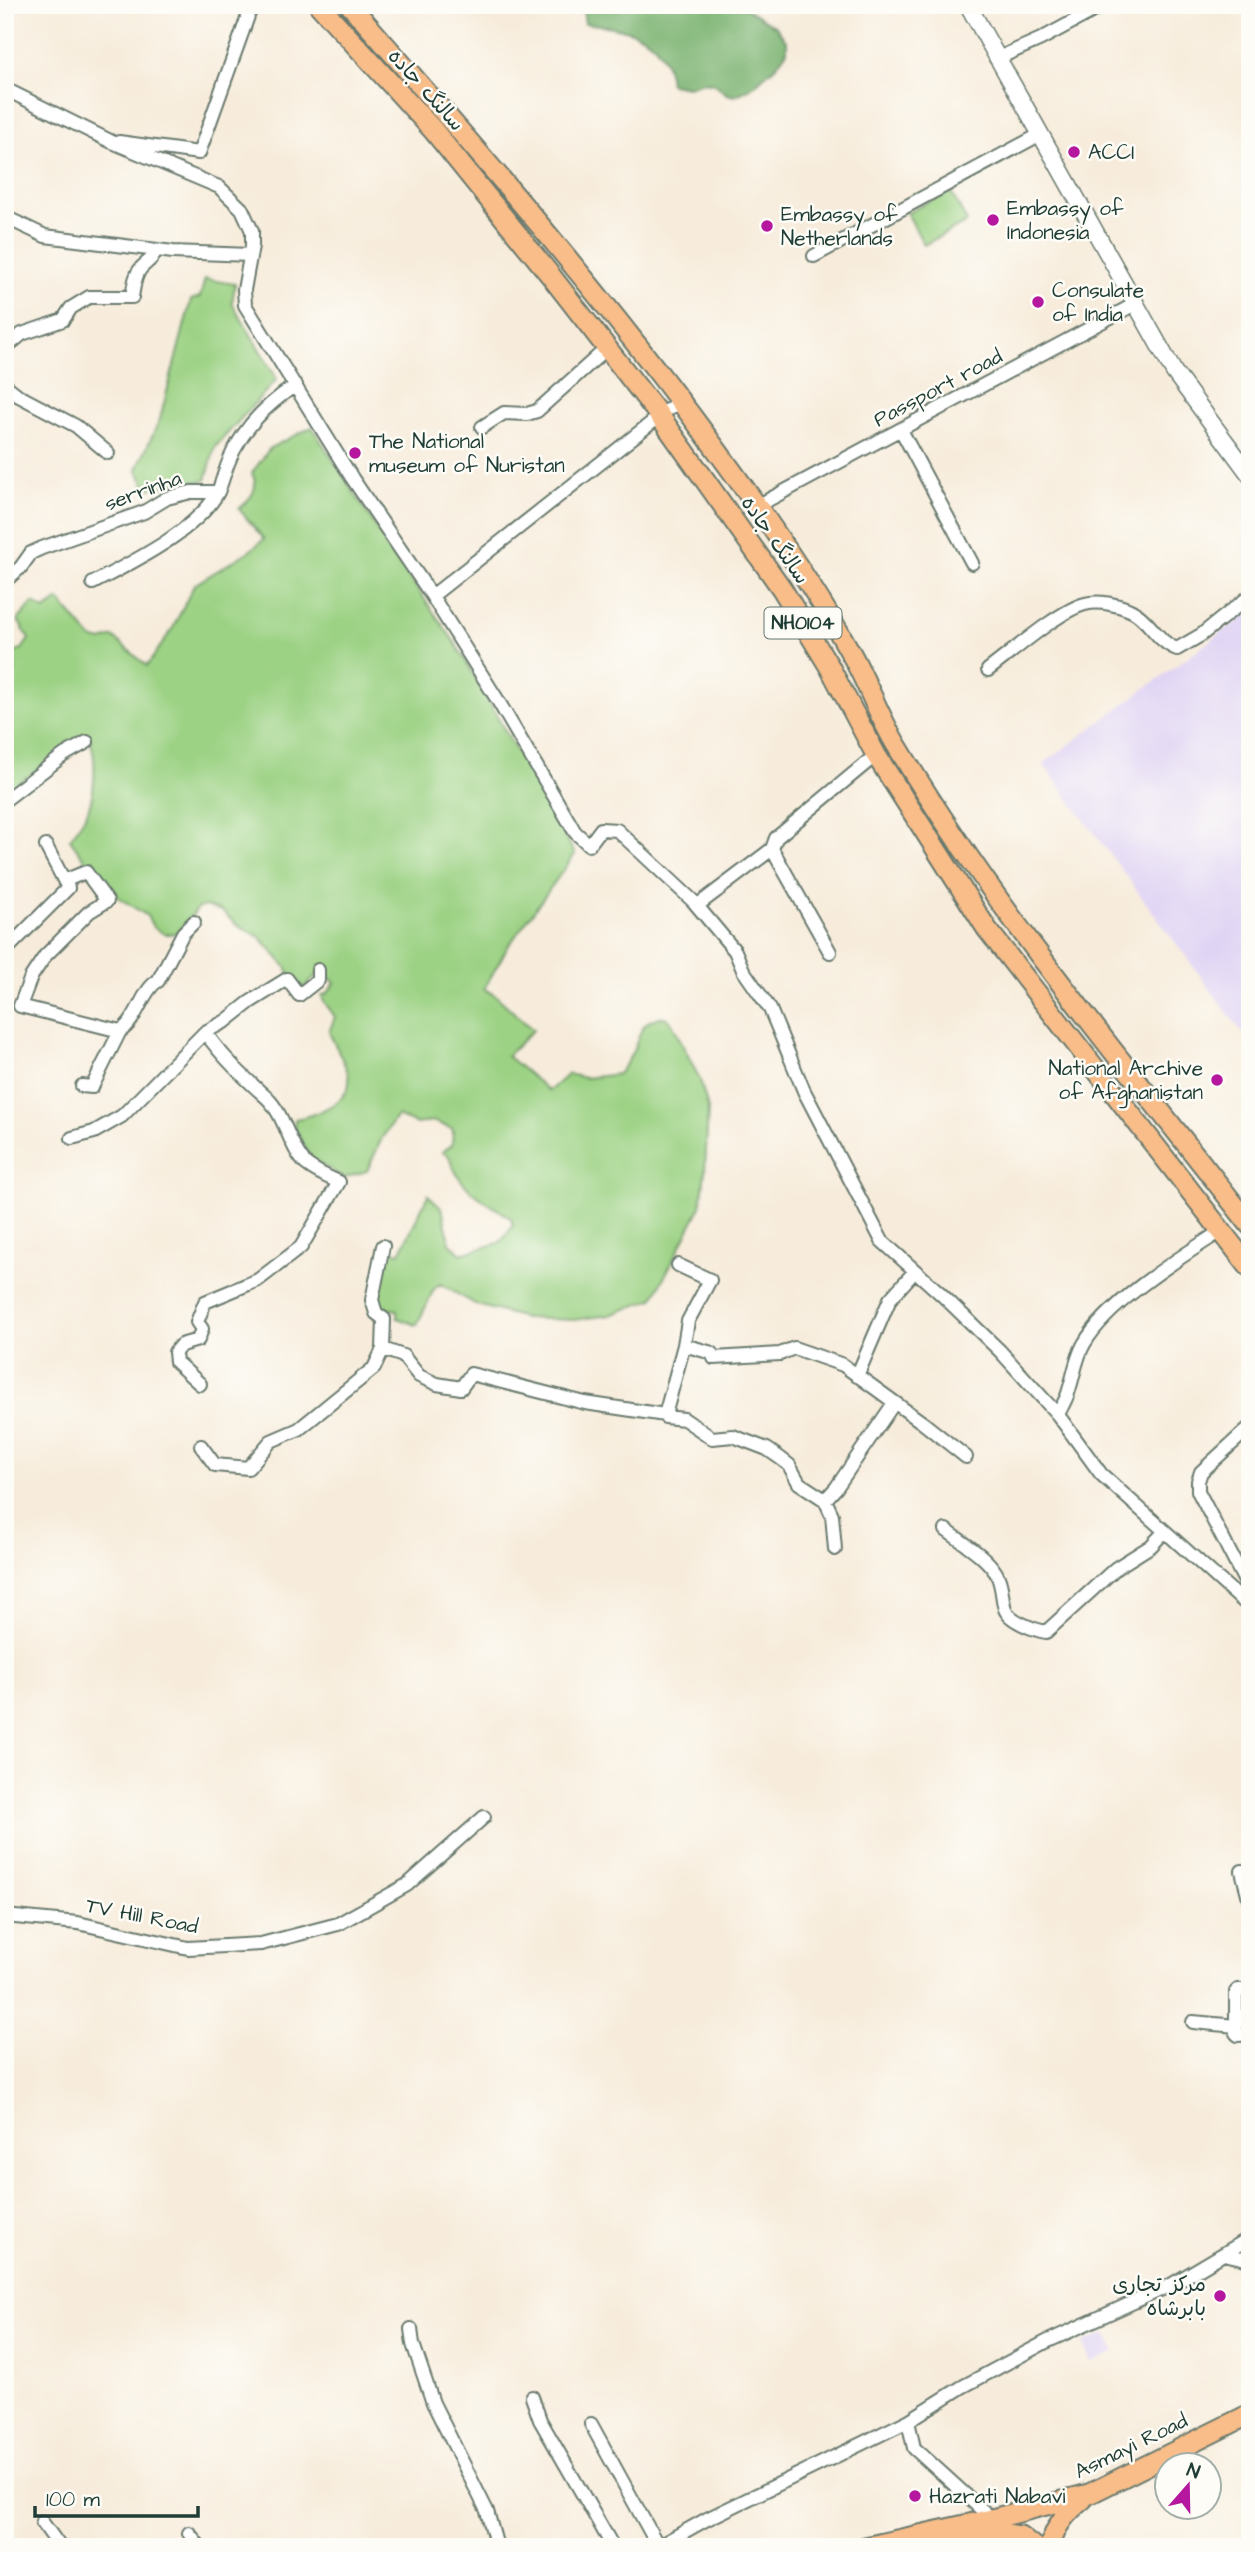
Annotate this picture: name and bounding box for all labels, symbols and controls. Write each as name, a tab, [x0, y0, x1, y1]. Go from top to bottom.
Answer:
street label: سالنگ جاده	[381, 42, 471, 138]
place label: ACCI	[1088, 138, 1134, 167]
marker: ACCI	[1066, 144, 1082, 160]
place label: Embassy of Indonesia	[1007, 194, 1124, 247]
place label: Embassy of Netherlands	[781, 200, 898, 253]
marker: Embassy of Indonesia	[985, 212, 1001, 228]
marker: Embassy of Netherlands	[759, 218, 775, 234]
place label: Consulate of India	[1052, 276, 1144, 329]
marker: Consulate of India	[1030, 294, 1046, 310]
street label: Passport road	[869, 342, 1008, 435]
place label: The National museum of Nuristan	[369, 427, 565, 480]
marker: The National museum of Nuristan	[347, 445, 363, 461]
street label: serrinha	[101, 464, 186, 518]
street label: سالنگ جاده	[734, 490, 816, 590]
road number: NH0104	[764, 608, 842, 638]
place label: National Archive of Afghanistan	[1049, 1054, 1203, 1109]
marker: National Archive of Afghanistan	[1209, 1072, 1225, 1088]
street label: TV Hill Road	[83, 1891, 201, 1941]
place label: مرکز تجاری بابرشاه	[1112, 2270, 1206, 2323]
marker: مرکز تجاری بابرشاه	[1212, 2288, 1228, 2304]
street label: Asmayi Road	[1070, 2406, 1193, 2488]
north arrow	[1154, 2450, 1224, 2520]
text: N	[1183, 2457, 1204, 2486]
scale bar	[35, 2475, 198, 2519]
place label: Hazrati Nabavi	[929, 2482, 1066, 2511]
text: 100 m	[46, 2485, 101, 2514]
marker: Hazrati Nabavi	[907, 2488, 923, 2504]

